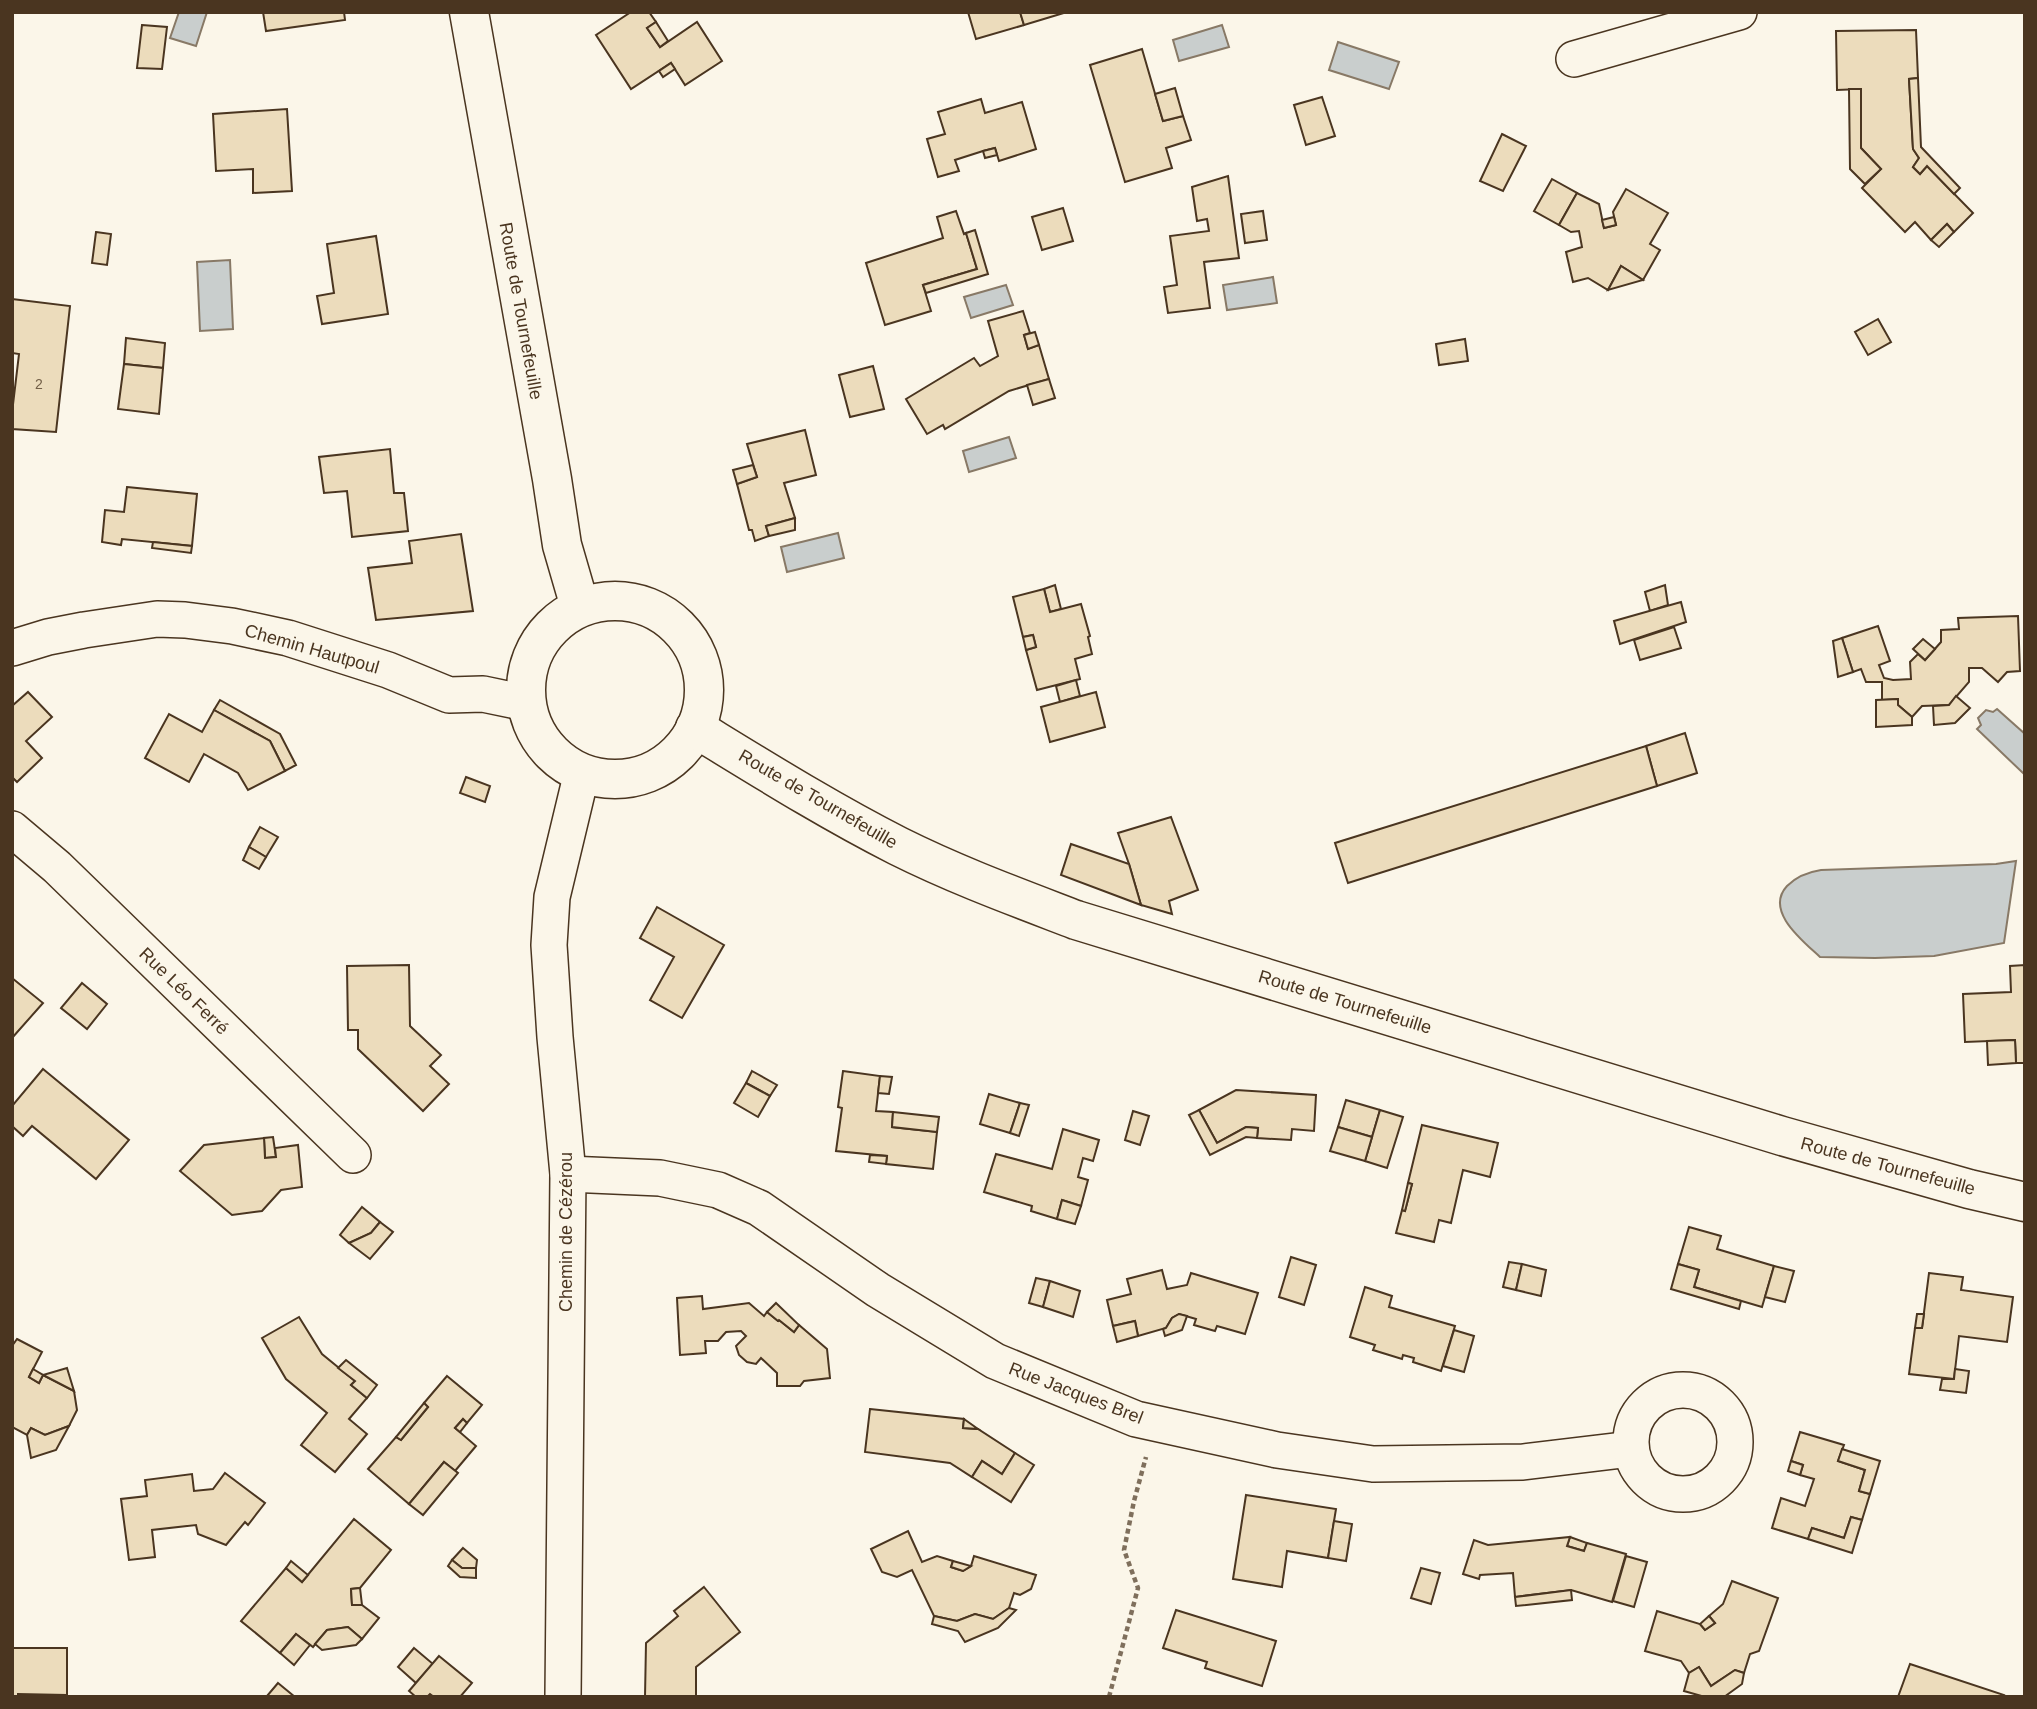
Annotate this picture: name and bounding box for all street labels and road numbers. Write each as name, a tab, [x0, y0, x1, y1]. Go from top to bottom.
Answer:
street label: Route de Tournefeuille	[496, 221, 546, 401]
street label: Chemin Hautpoul	[242, 620, 382, 678]
street label: Route de Tournefeuille	[735, 745, 901, 853]
street label: Rue Léo Ferré	[135, 943, 233, 1039]
street label: Route de Tournefeuille	[1256, 966, 1434, 1038]
street label: Route de Tournefeuille	[1799, 1133, 1977, 1199]
street label: Chemin de Cézérou	[556, 1152, 576, 1312]
street label: Rue Jacques Brel	[1006, 1358, 1146, 1428]

